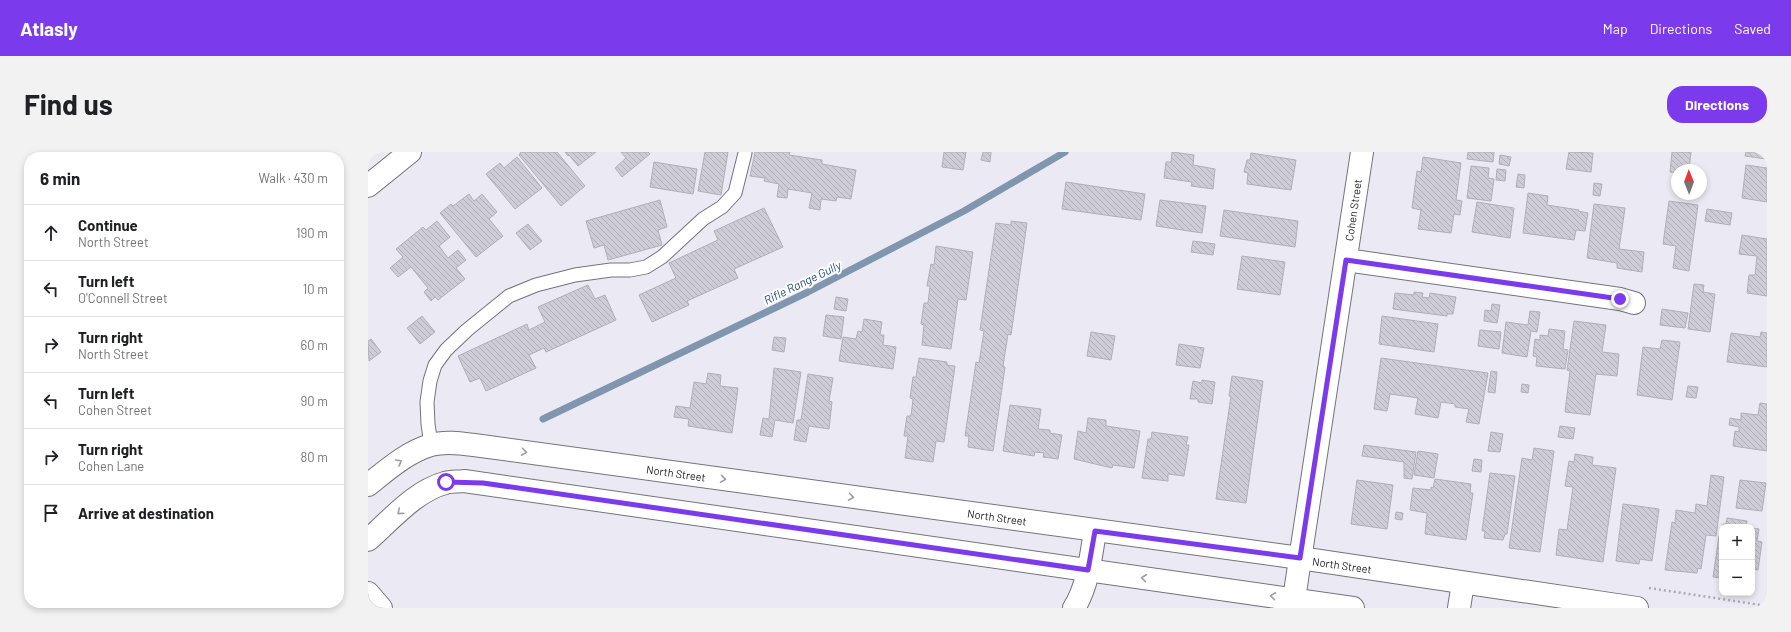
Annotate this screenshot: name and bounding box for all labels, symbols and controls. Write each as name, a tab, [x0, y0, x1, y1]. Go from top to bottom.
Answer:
text: Atlasly	[20, 17, 78, 40]
text: Map	[1603, 20, 1628, 37]
text: Directions	[1650, 20, 1712, 37]
text: Saved	[1734, 20, 1771, 37]
button: Directions	[1667, 86, 1767, 123]
text: Find us	[24, 87, 113, 121]
north arrow	[1671, 164, 1707, 200]
text: 6 min	[40, 168, 80, 188]
text: Walk · 430 m	[259, 170, 328, 186]
street label: Cohen Street	[1342, 178, 1364, 242]
text: Continue	[78, 216, 138, 234]
icon: ahead	[40, 222, 62, 244]
text: 190 m	[296, 225, 328, 241]
text: North Street	[78, 234, 149, 250]
water label: Rifle Range Gully	[761, 257, 843, 307]
text: Turn left	[78, 272, 134, 290]
icon: left	[40, 278, 62, 300]
text: 10 m	[303, 281, 328, 297]
text: O'Connell Street	[78, 290, 168, 306]
route end	[1611, 290, 1629, 308]
text: Turn right	[78, 328, 143, 346]
icon: right	[40, 334, 62, 356]
text: 60 m	[301, 337, 328, 353]
text: North Street	[78, 346, 149, 362]
text: Turn left	[78, 384, 134, 402]
icon: left	[40, 390, 62, 412]
text: 90 m	[301, 393, 328, 409]
text: Cohen Street	[78, 402, 152, 418]
text: Turn right	[78, 440, 143, 458]
icon: right	[40, 446, 62, 468]
one-way arrow	[521, 447, 527, 456]
text: 80 m	[301, 449, 328, 465]
text: Cohen Lane	[78, 458, 144, 474]
one-way arrow	[395, 459, 402, 466]
street label: North Street	[646, 462, 706, 484]
route start	[437, 473, 455, 491]
one-way arrow	[719, 474, 726, 483]
one-way arrow	[848, 492, 854, 501]
icon: arrive	[40, 502, 62, 524]
text: Arrive at destination	[78, 504, 214, 522]
street label: North Street	[967, 506, 1027, 528]
one-way arrow	[397, 507, 405, 515]
map controls	[1719, 524, 1755, 596]
button: +	[1719, 524, 1755, 560]
street label: North Street	[1312, 554, 1372, 576]
button: −	[1719, 560, 1755, 596]
one-way arrow	[1141, 574, 1147, 583]
one-way arrow	[1269, 592, 1276, 601]

